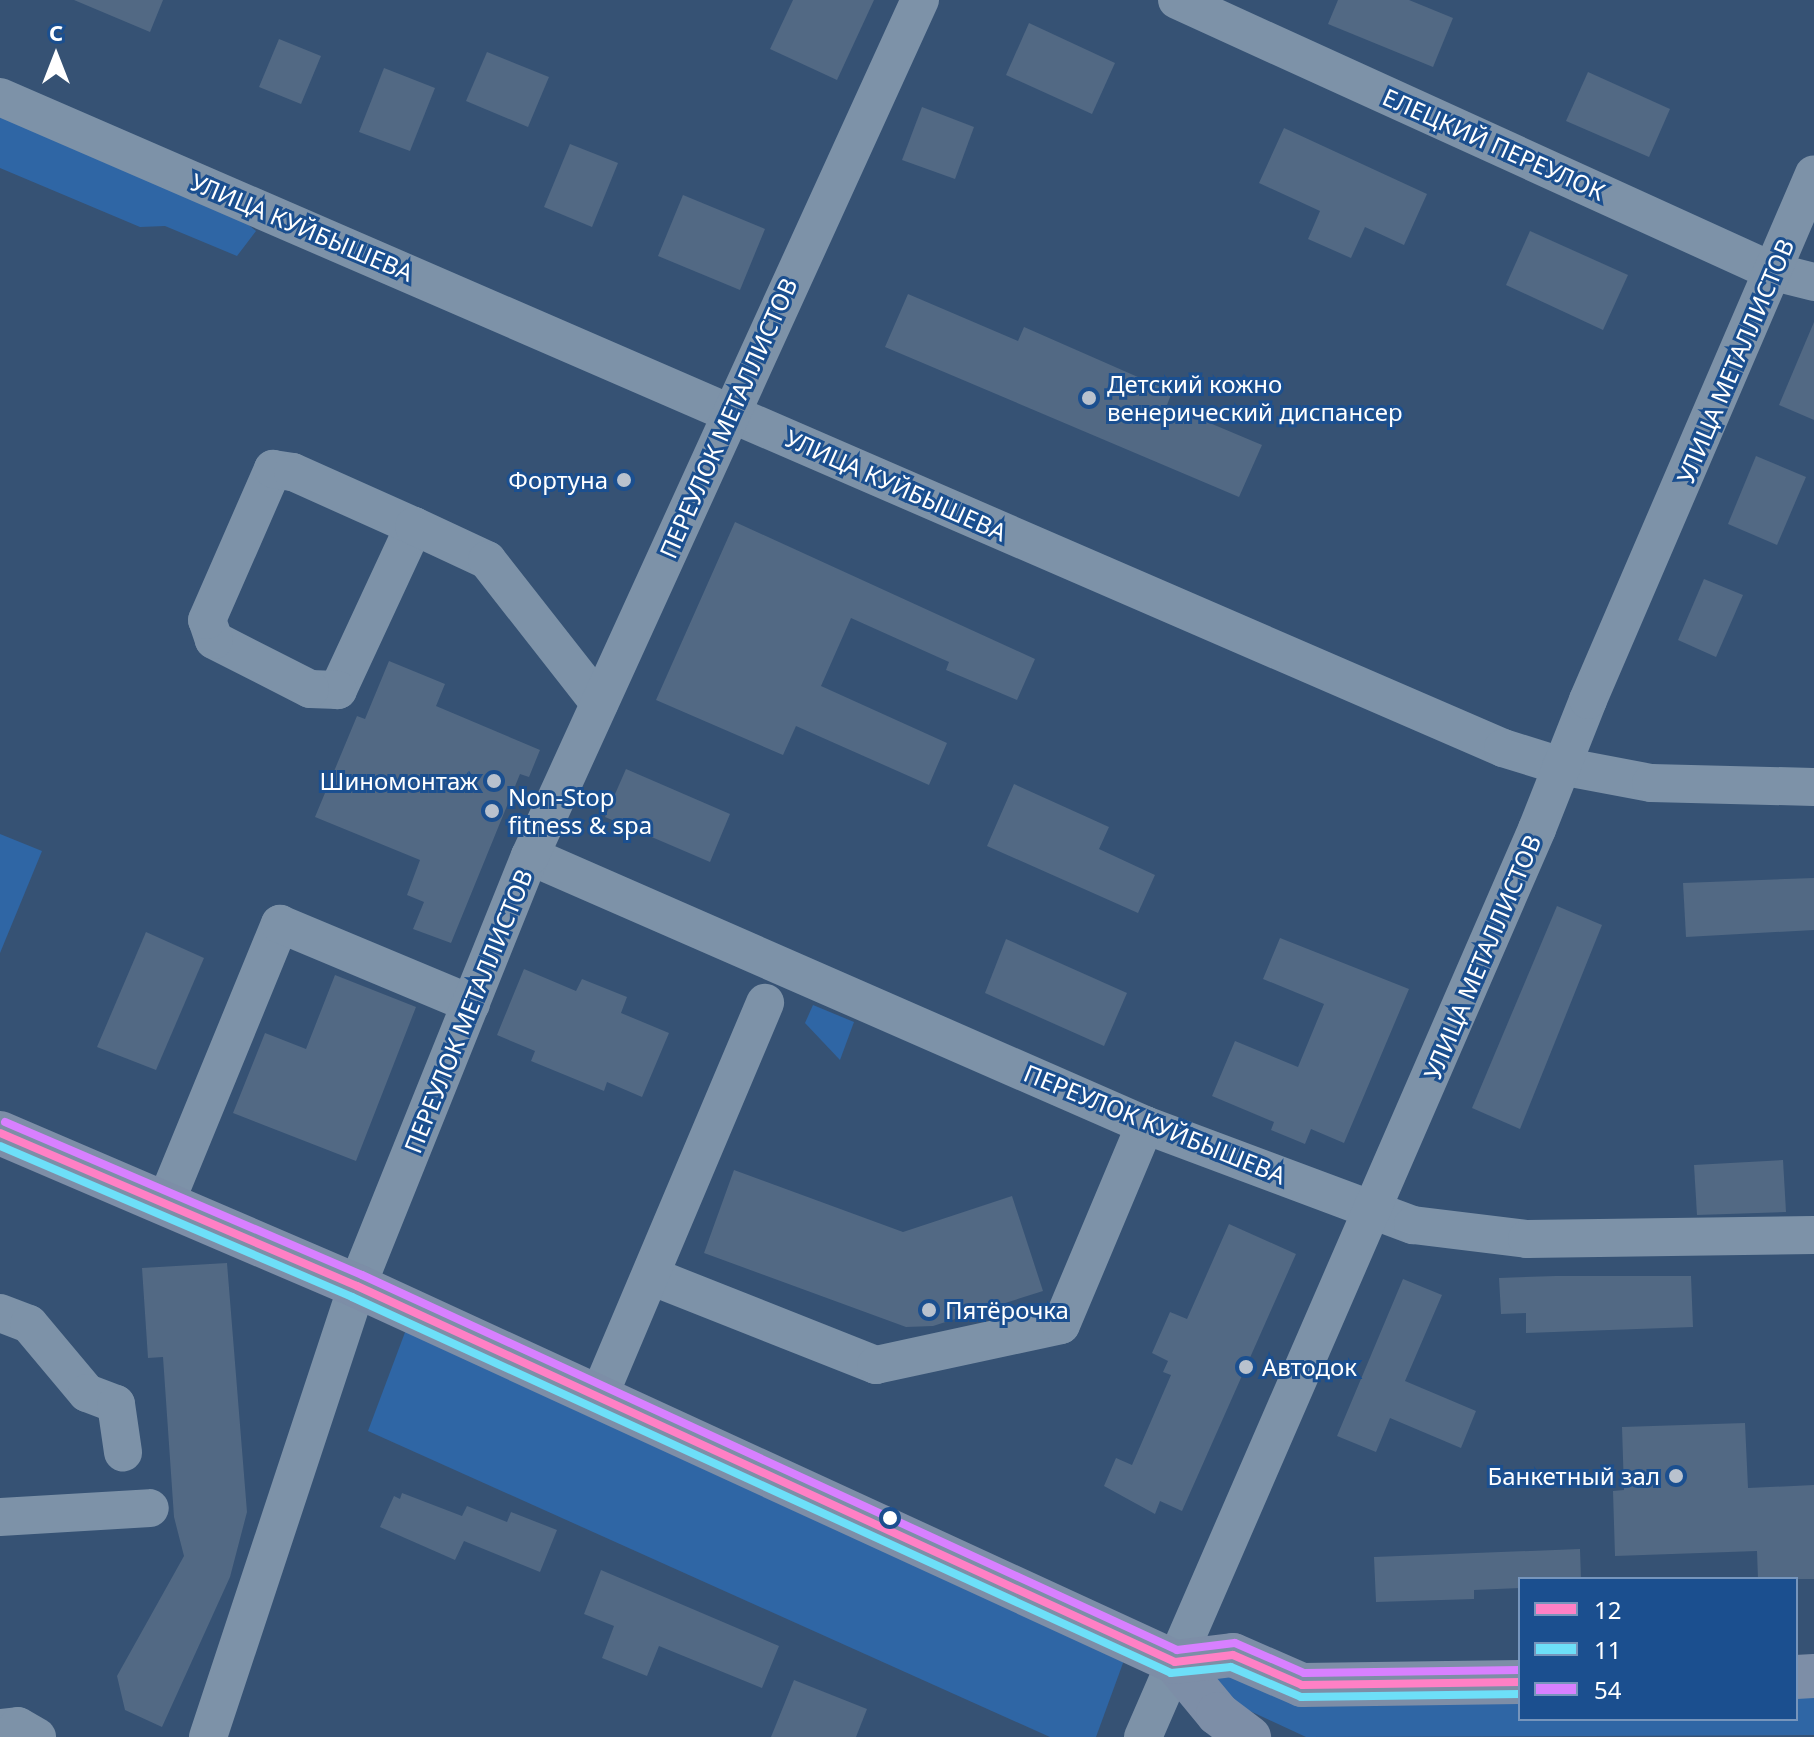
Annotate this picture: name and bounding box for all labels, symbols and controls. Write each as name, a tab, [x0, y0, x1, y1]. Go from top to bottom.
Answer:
north arrow	[16, 16, 96, 96]
text: С	[49, 17, 63, 47]
street label: ЕЛЕЦКИЙ ПЕРЕУЛОК	[1378, 82, 1610, 206]
street label: УЛИЦА КУЙБЫШЕВА	[186, 167, 418, 287]
street label: УЛИЦА МЕТАЛЛИСТОВ	[1670, 234, 1800, 488]
street label: ПЕРЕУЛОК МЕТАЛЛИСТОВ	[653, 274, 803, 562]
place label: Детский кожно венерический диспансер	[1107, 370, 1403, 426]
marker: Детский кожно венерический диспансер	[1078, 387, 1100, 409]
street label: УЛИЦА КУЙБЫШЕВА	[781, 423, 1011, 547]
place label: Фортуна	[508, 466, 608, 494]
marker: Фортуна	[615, 471, 633, 489]
place label: Шиномонтаж	[320, 767, 478, 795]
marker: Шиномонтаж	[485, 772, 503, 790]
place label: Non-Stop fitness & spa	[508, 783, 652, 839]
marker: Non-Stop fitness & spa	[483, 802, 501, 820]
street label: УЛИЦА МЕТАЛЛИСТОВ	[1417, 830, 1547, 1084]
street label: ПЕРЕУЛОК МЕТАЛЛИСТОВ	[398, 865, 538, 1157]
street label: ПЕРЕУЛОК КУЙБЫШЕВА	[1020, 1058, 1290, 1190]
place label: Пятёрочка	[945, 1296, 1069, 1324]
marker: Пятёрочка	[920, 1301, 938, 1319]
place label: Автодок	[1262, 1353, 1357, 1381]
marker: Автодок	[1237, 1358, 1255, 1376]
place label: Банкетный зал	[1488, 1462, 1660, 1490]
marker: Банкетный зал	[1667, 1467, 1685, 1485]
unlabelled marker	[882, 1510, 898, 1526]
legend	[1518, 1577, 1798, 1721]
text: 12	[1594, 1593, 1621, 1626]
text: 11	[1594, 1633, 1621, 1666]
text: 54	[1594, 1673, 1621, 1706]

